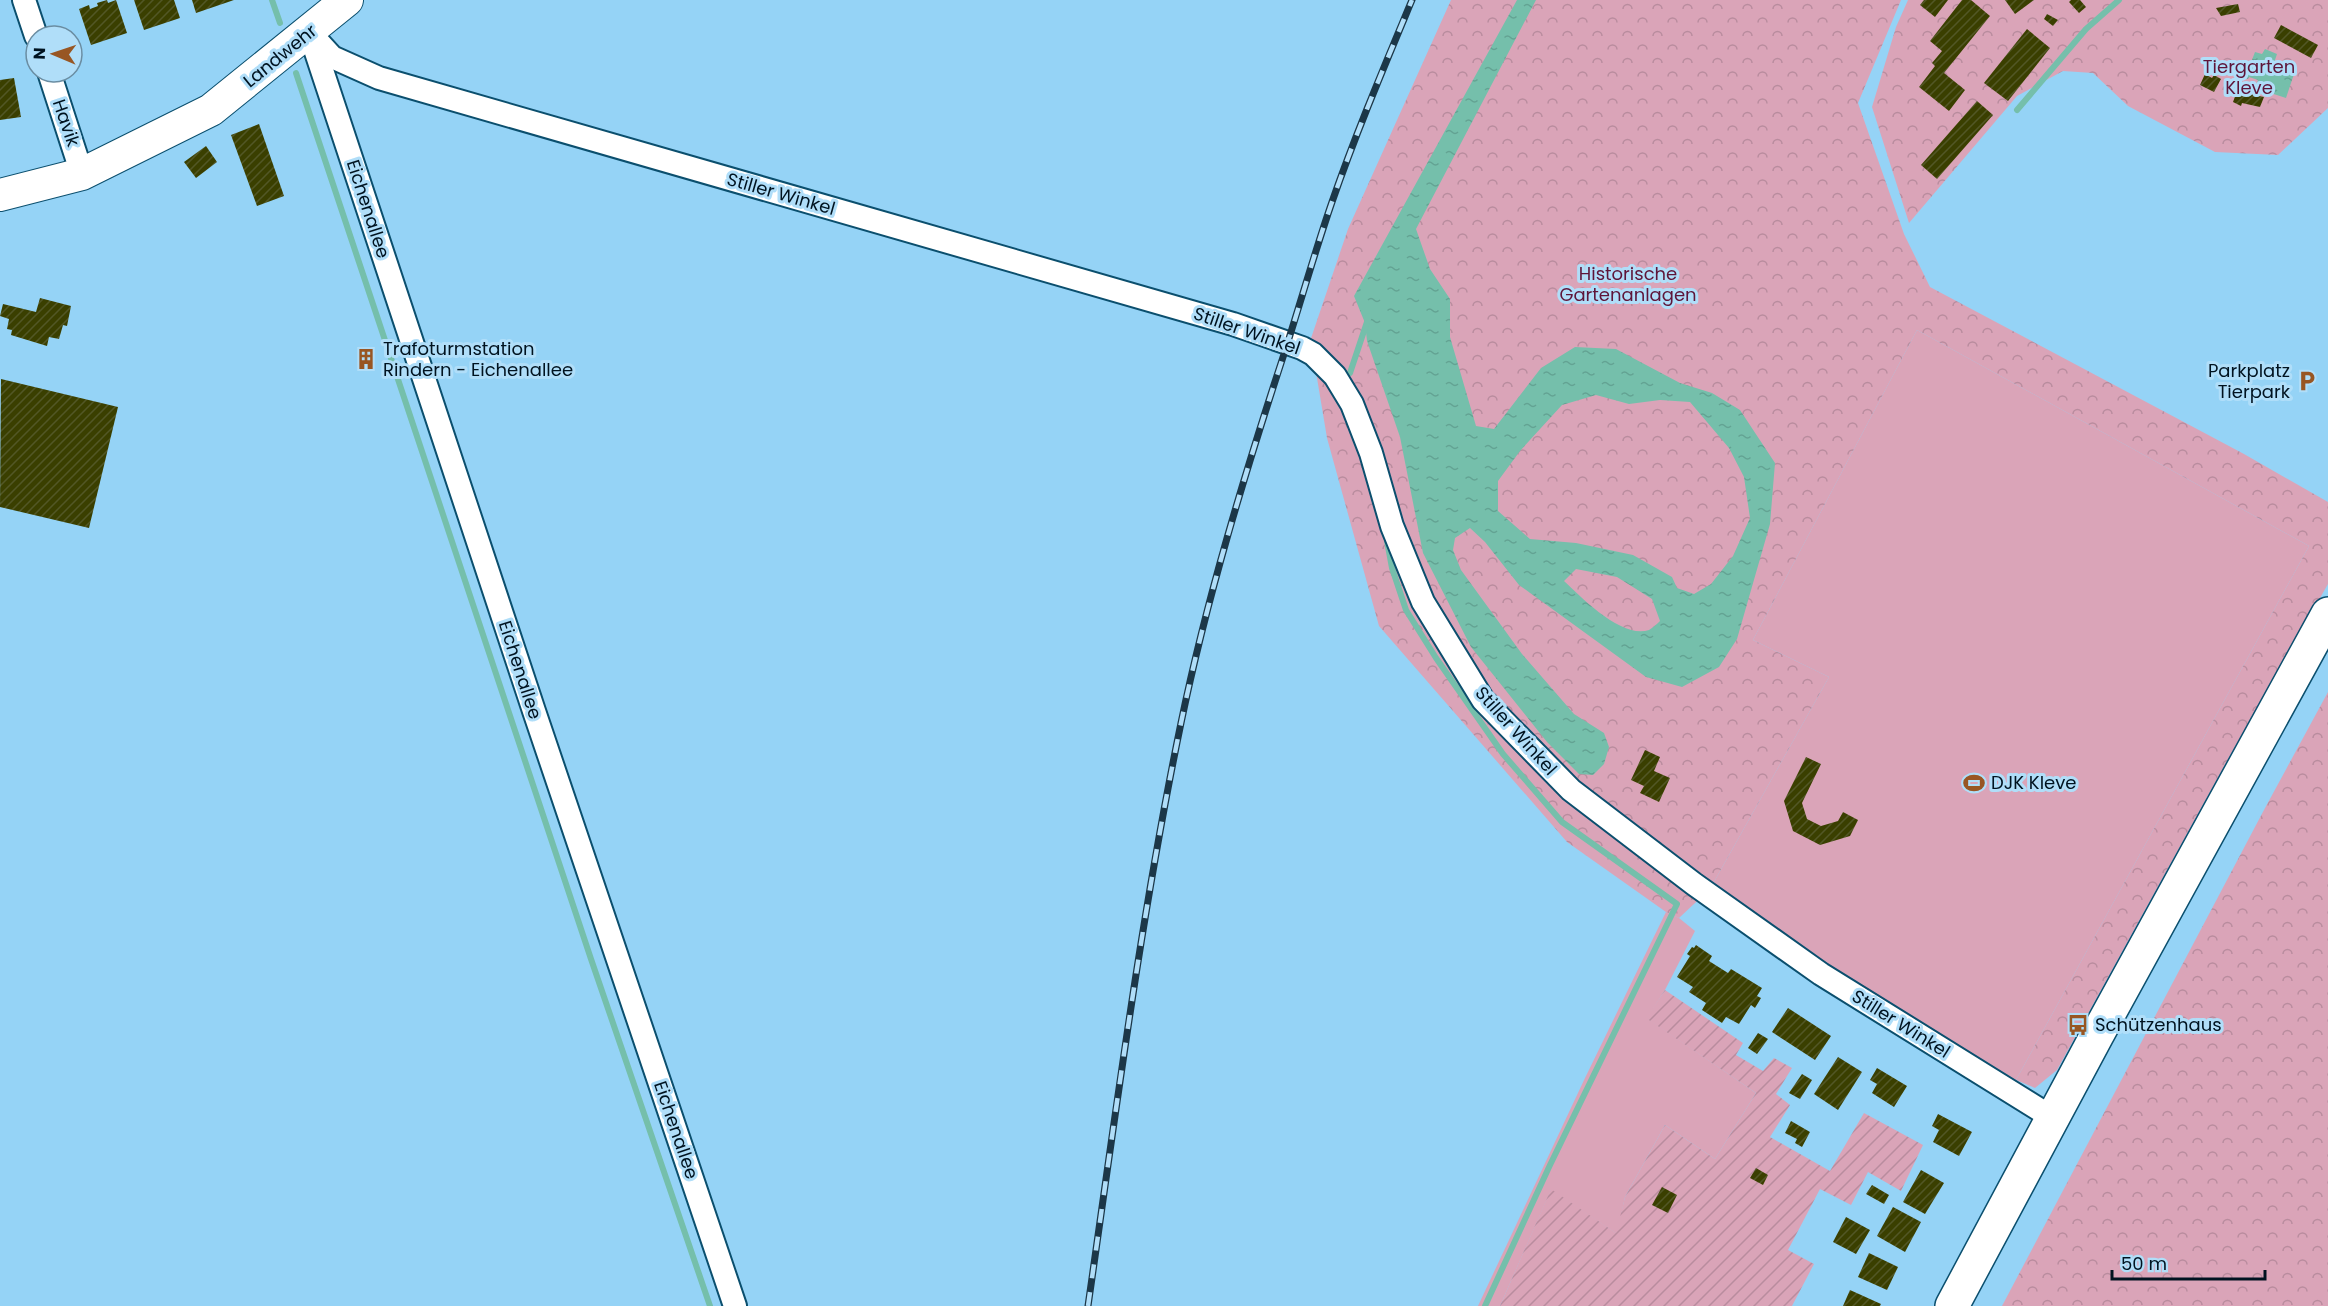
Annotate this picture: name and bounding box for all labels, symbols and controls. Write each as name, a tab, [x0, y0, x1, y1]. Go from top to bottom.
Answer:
street label: Landwehr	[238, 18, 322, 93]
north arrow	[24, 24, 84, 84]
text: N	[28, 47, 51, 60]
park label: Tiergarten Kleve	[2203, 54, 2295, 100]
street label: Havik	[47, 96, 86, 150]
street label: Eichenallee	[341, 156, 396, 261]
street label: Stiller Winkel	[724, 166, 838, 221]
park label: Historische Gartenanlagen	[1559, 261, 1697, 307]
street label: Stiller Winkel	[1190, 301, 1304, 360]
place label: Trafoturmstation Rindern - Eichenallee	[383, 336, 573, 382]
building icon: Trafoturmstation Rindern - Eichenallee	[354, 347, 378, 371]
place label: Parkplatz Tierpark	[2208, 358, 2291, 404]
parking icon: Parkplatz Tierpark	[2295, 369, 2319, 393]
street label: Eichenallee	[493, 617, 548, 722]
street label: Stiller Winkel	[1470, 681, 1563, 780]
place label: DJK Kleve	[1991, 770, 2076, 795]
sports icon: DJK Kleve	[1962, 771, 1986, 795]
street label: Stiller Winkel	[1847, 983, 1955, 1064]
place label: Schützenhaus	[2095, 1012, 2222, 1037]
bus stop icon: Schützenhaus	[2066, 1013, 2090, 1037]
street label: Eichenallee	[648, 1077, 705, 1182]
scale bar	[2112, 1243, 2265, 1281]
text: 50 m	[2121, 1251, 2167, 1276]

